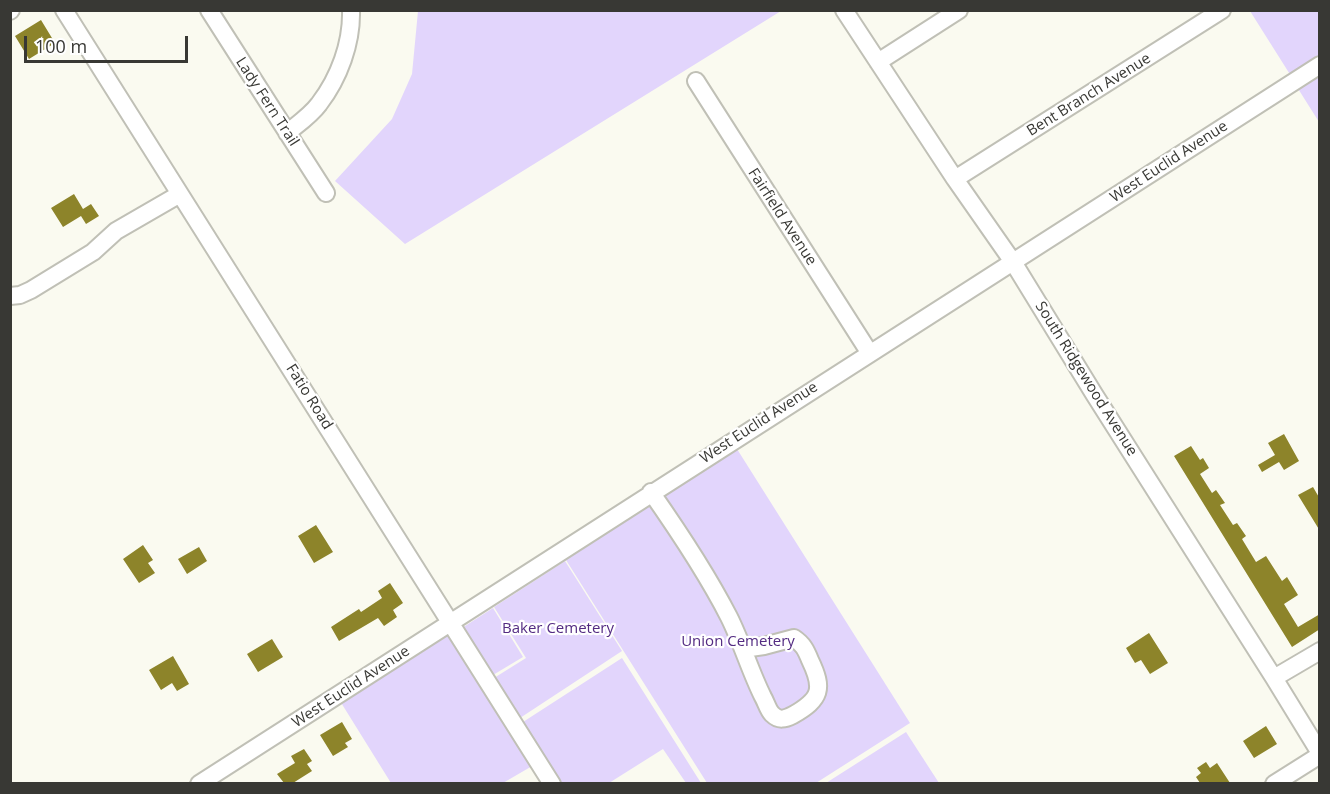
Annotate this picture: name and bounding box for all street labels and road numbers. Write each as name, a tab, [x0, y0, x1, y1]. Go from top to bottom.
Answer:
street label: Bent Branch Avenue	[1024, 50, 1154, 140]
street label: Lady Fern Trail	[232, 54, 302, 150]
street label: West Euclid Avenue	[1107, 117, 1231, 207]
street label: Fairfield Avenue	[744, 165, 820, 269]
street label: South Ridgewood Avenue	[1031, 298, 1141, 460]
street label: Fatio Road	[282, 361, 336, 433]
street label: West Euclid Avenue	[697, 378, 821, 468]
street label: West Euclid Avenue	[289, 642, 413, 732]

